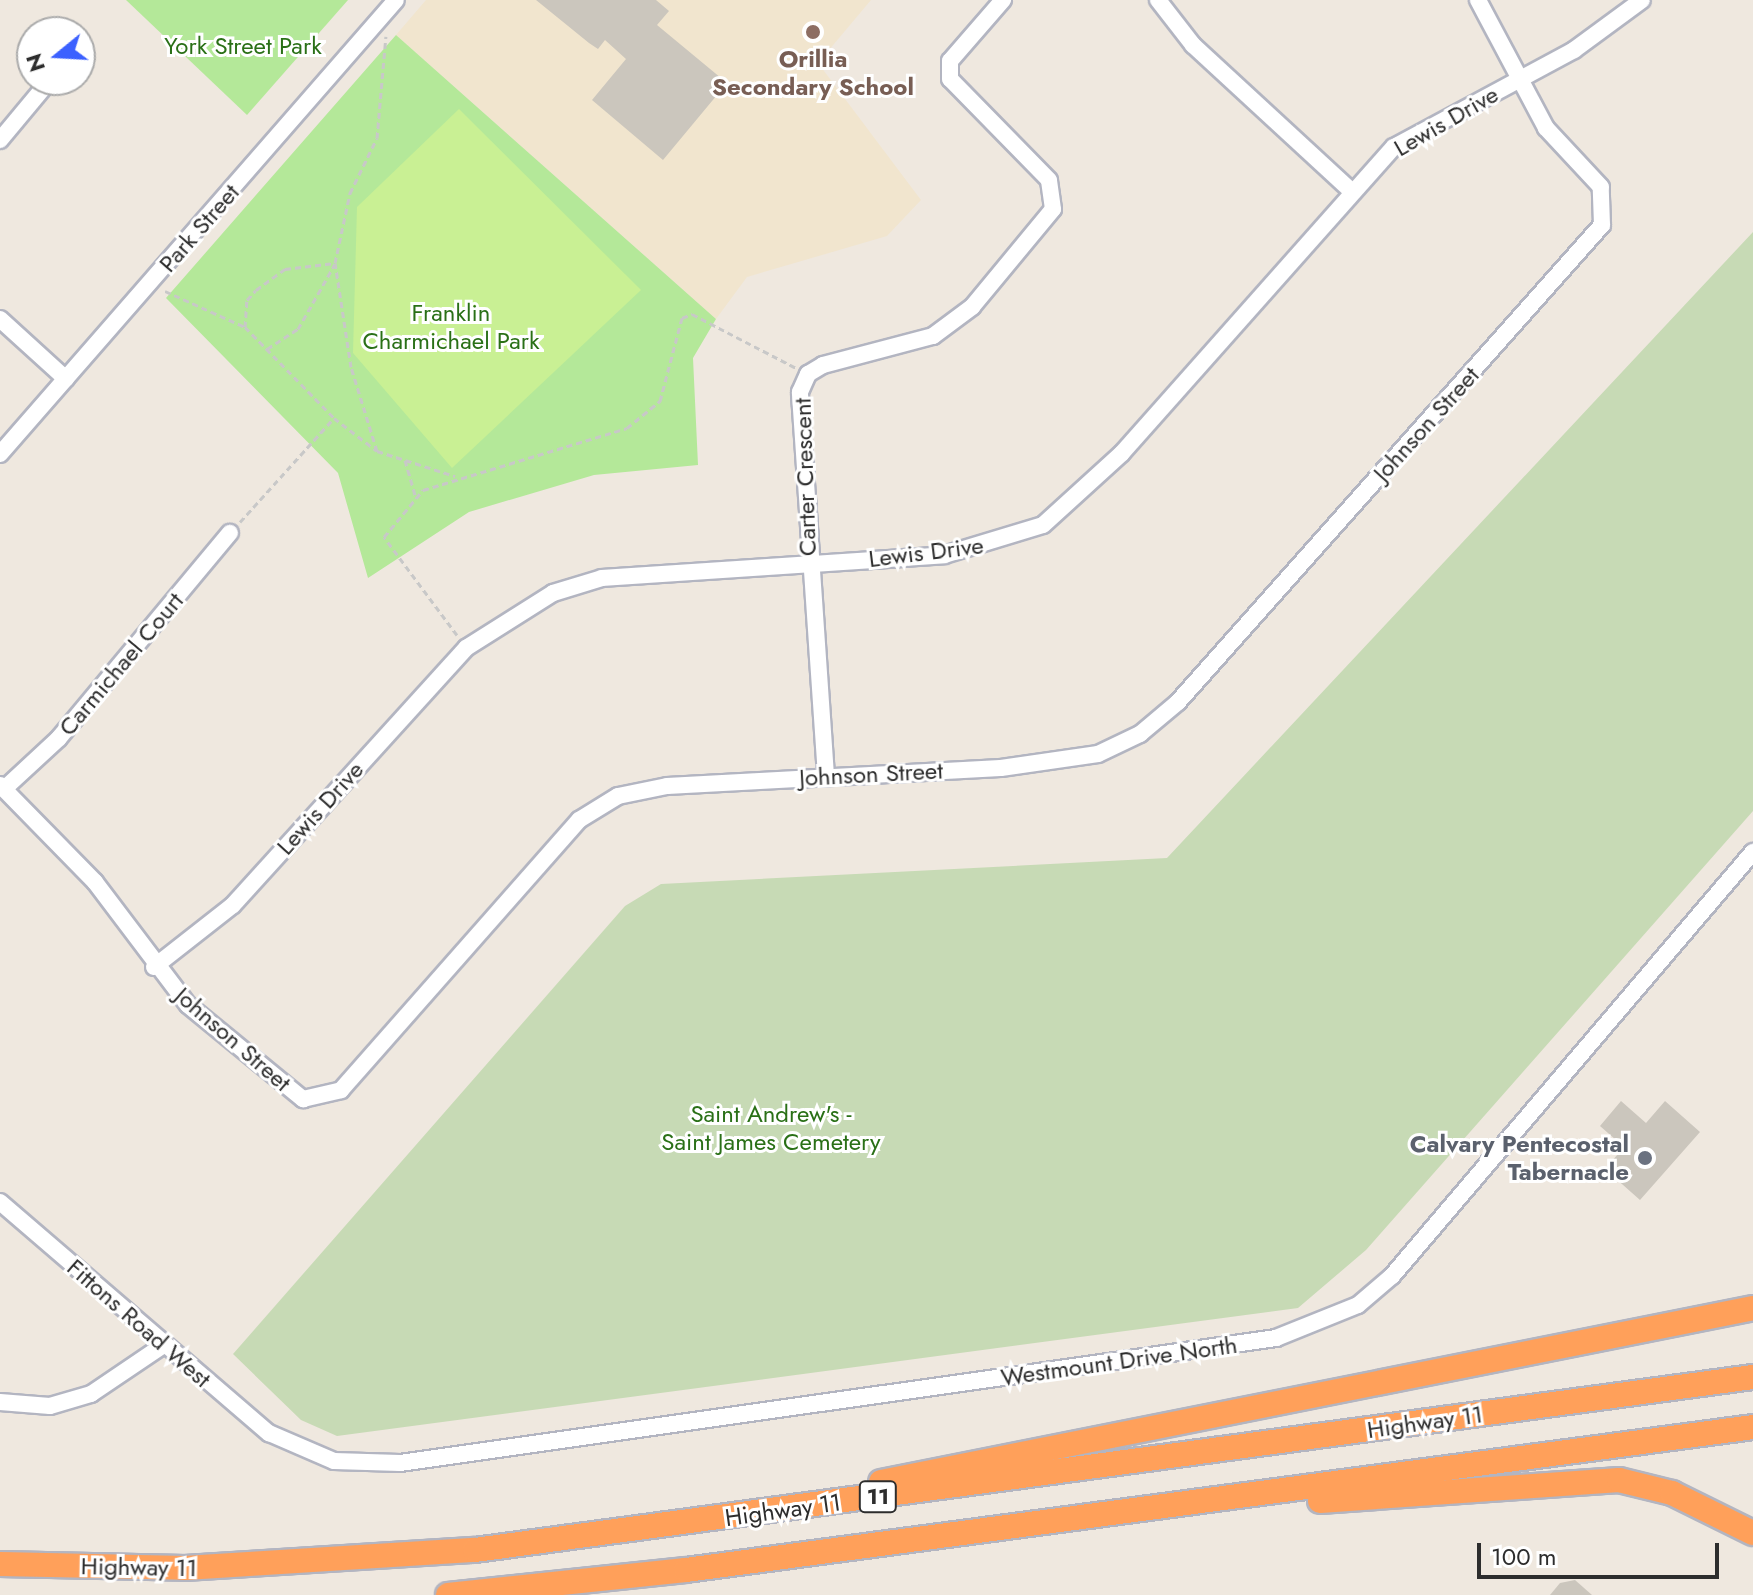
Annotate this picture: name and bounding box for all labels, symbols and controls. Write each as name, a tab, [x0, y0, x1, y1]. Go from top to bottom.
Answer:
north arrow	[16, 16, 96, 96]
marker: Orillia Secondary School	[804, 23, 822, 41]
park label: York Street Park	[164, 32, 322, 60]
place label: Orillia Secondary School	[712, 45, 914, 101]
text: N	[17, 50, 53, 76]
street label: Lewis Drive	[1389, 80, 1503, 162]
street label: Park Street	[153, 178, 245, 278]
park label: Franklin Charmichael Park	[362, 299, 540, 355]
street label: Johnson Street	[1367, 361, 1485, 487]
street label: Carter Crescent	[788, 397, 822, 557]
street label: Lewis Drive	[867, 531, 985, 573]
street label: Carmichael Court	[53, 587, 189, 741]
street label: Lewis Drive	[271, 755, 369, 861]
street label: Johnson Street	[798, 756, 944, 792]
street label: Johnson Street	[169, 981, 297, 1097]
park label: Saint Andrew's - Saint James Cemetery	[661, 1100, 881, 1156]
place label: Calvary Pentecostal Tabernacle	[1410, 1130, 1629, 1186]
marker: Calvary Pentecostal Tabernacle	[1636, 1149, 1654, 1167]
street label: Fittons Road West	[61, 1253, 217, 1393]
street label: Westmount Drive North	[999, 1330, 1239, 1392]
street label: Highway 11	[1365, 1400, 1485, 1444]
road number: 11	[858, 1479, 898, 1515]
street label: Highway 11	[723, 1488, 843, 1532]
scale bar	[1481, 1527, 1723, 1577]
text: 100 m	[1491, 1539, 1557, 1574]
street label: Highway 11	[80, 1552, 198, 1582]

